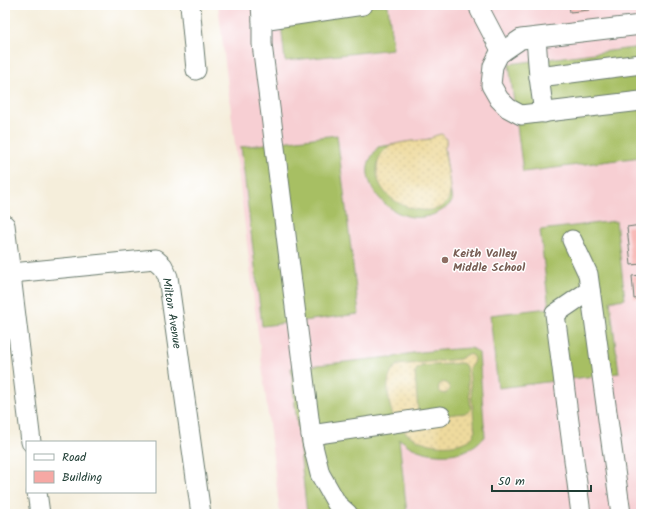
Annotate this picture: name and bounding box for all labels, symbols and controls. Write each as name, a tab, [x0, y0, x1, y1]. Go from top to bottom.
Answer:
place label: Keith Valley Middle School	[453, 244, 526, 277]
marker: Keith Valley Middle School	[440, 255, 450, 265]
street label: Milton Avenue	[157, 276, 187, 351]
legend	[26, 441, 156, 493]
text: Road	[62, 448, 87, 467]
scale bar	[492, 467, 591, 493]
text: Building	[62, 468, 102, 487]
text: 50 m	[498, 472, 525, 491]

